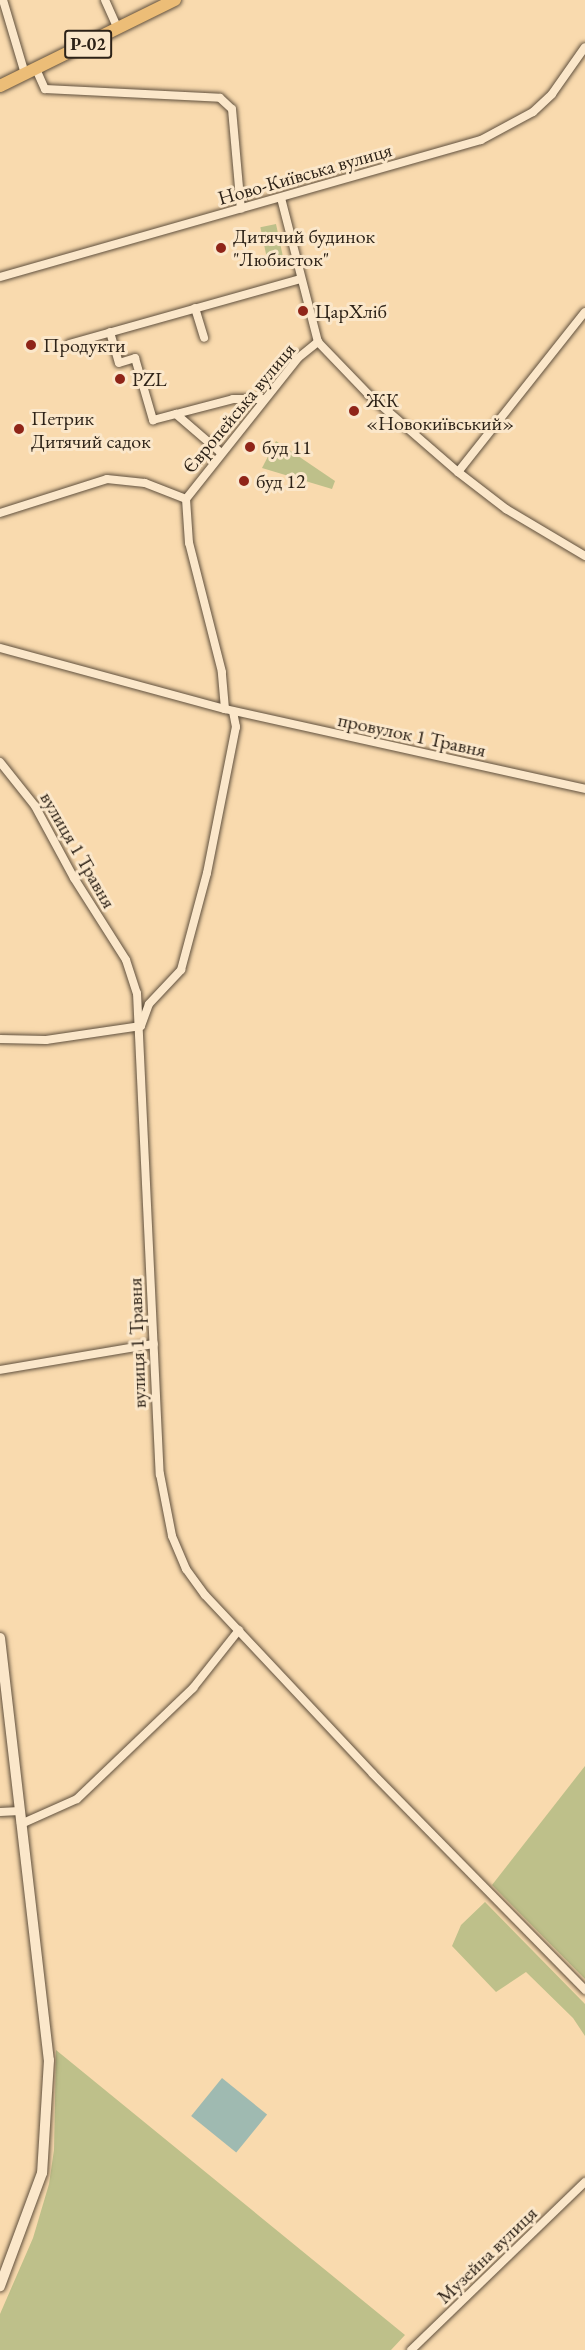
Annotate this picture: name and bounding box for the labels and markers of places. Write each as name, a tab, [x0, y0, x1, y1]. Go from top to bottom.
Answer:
place label: Дитячий будинок "Любисток"	[233, 225, 375, 272]
marker: Дитячий будинок "Любисток"	[214, 241, 228, 255]
place label: ЦарХліб	[315, 299, 387, 323]
marker: ЦарХліб	[296, 304, 310, 318]
place label: Продукти	[43, 333, 126, 357]
marker: Продукти	[24, 338, 38, 352]
place label: PZL	[132, 367, 167, 391]
marker: PZL	[113, 372, 127, 386]
place label: ЖК «Новокиївський»	[366, 388, 514, 435]
marker: ЖК «Новокиївський»	[347, 404, 361, 418]
place label: Петрик Дитячий садок	[31, 406, 151, 453]
marker: Петрик Дитячий садок	[12, 422, 26, 436]
place label: буд 11	[262, 435, 312, 459]
marker: буд 11	[243, 440, 257, 454]
place label: буд 12	[256, 469, 306, 493]
marker: буд 12	[237, 474, 251, 488]

